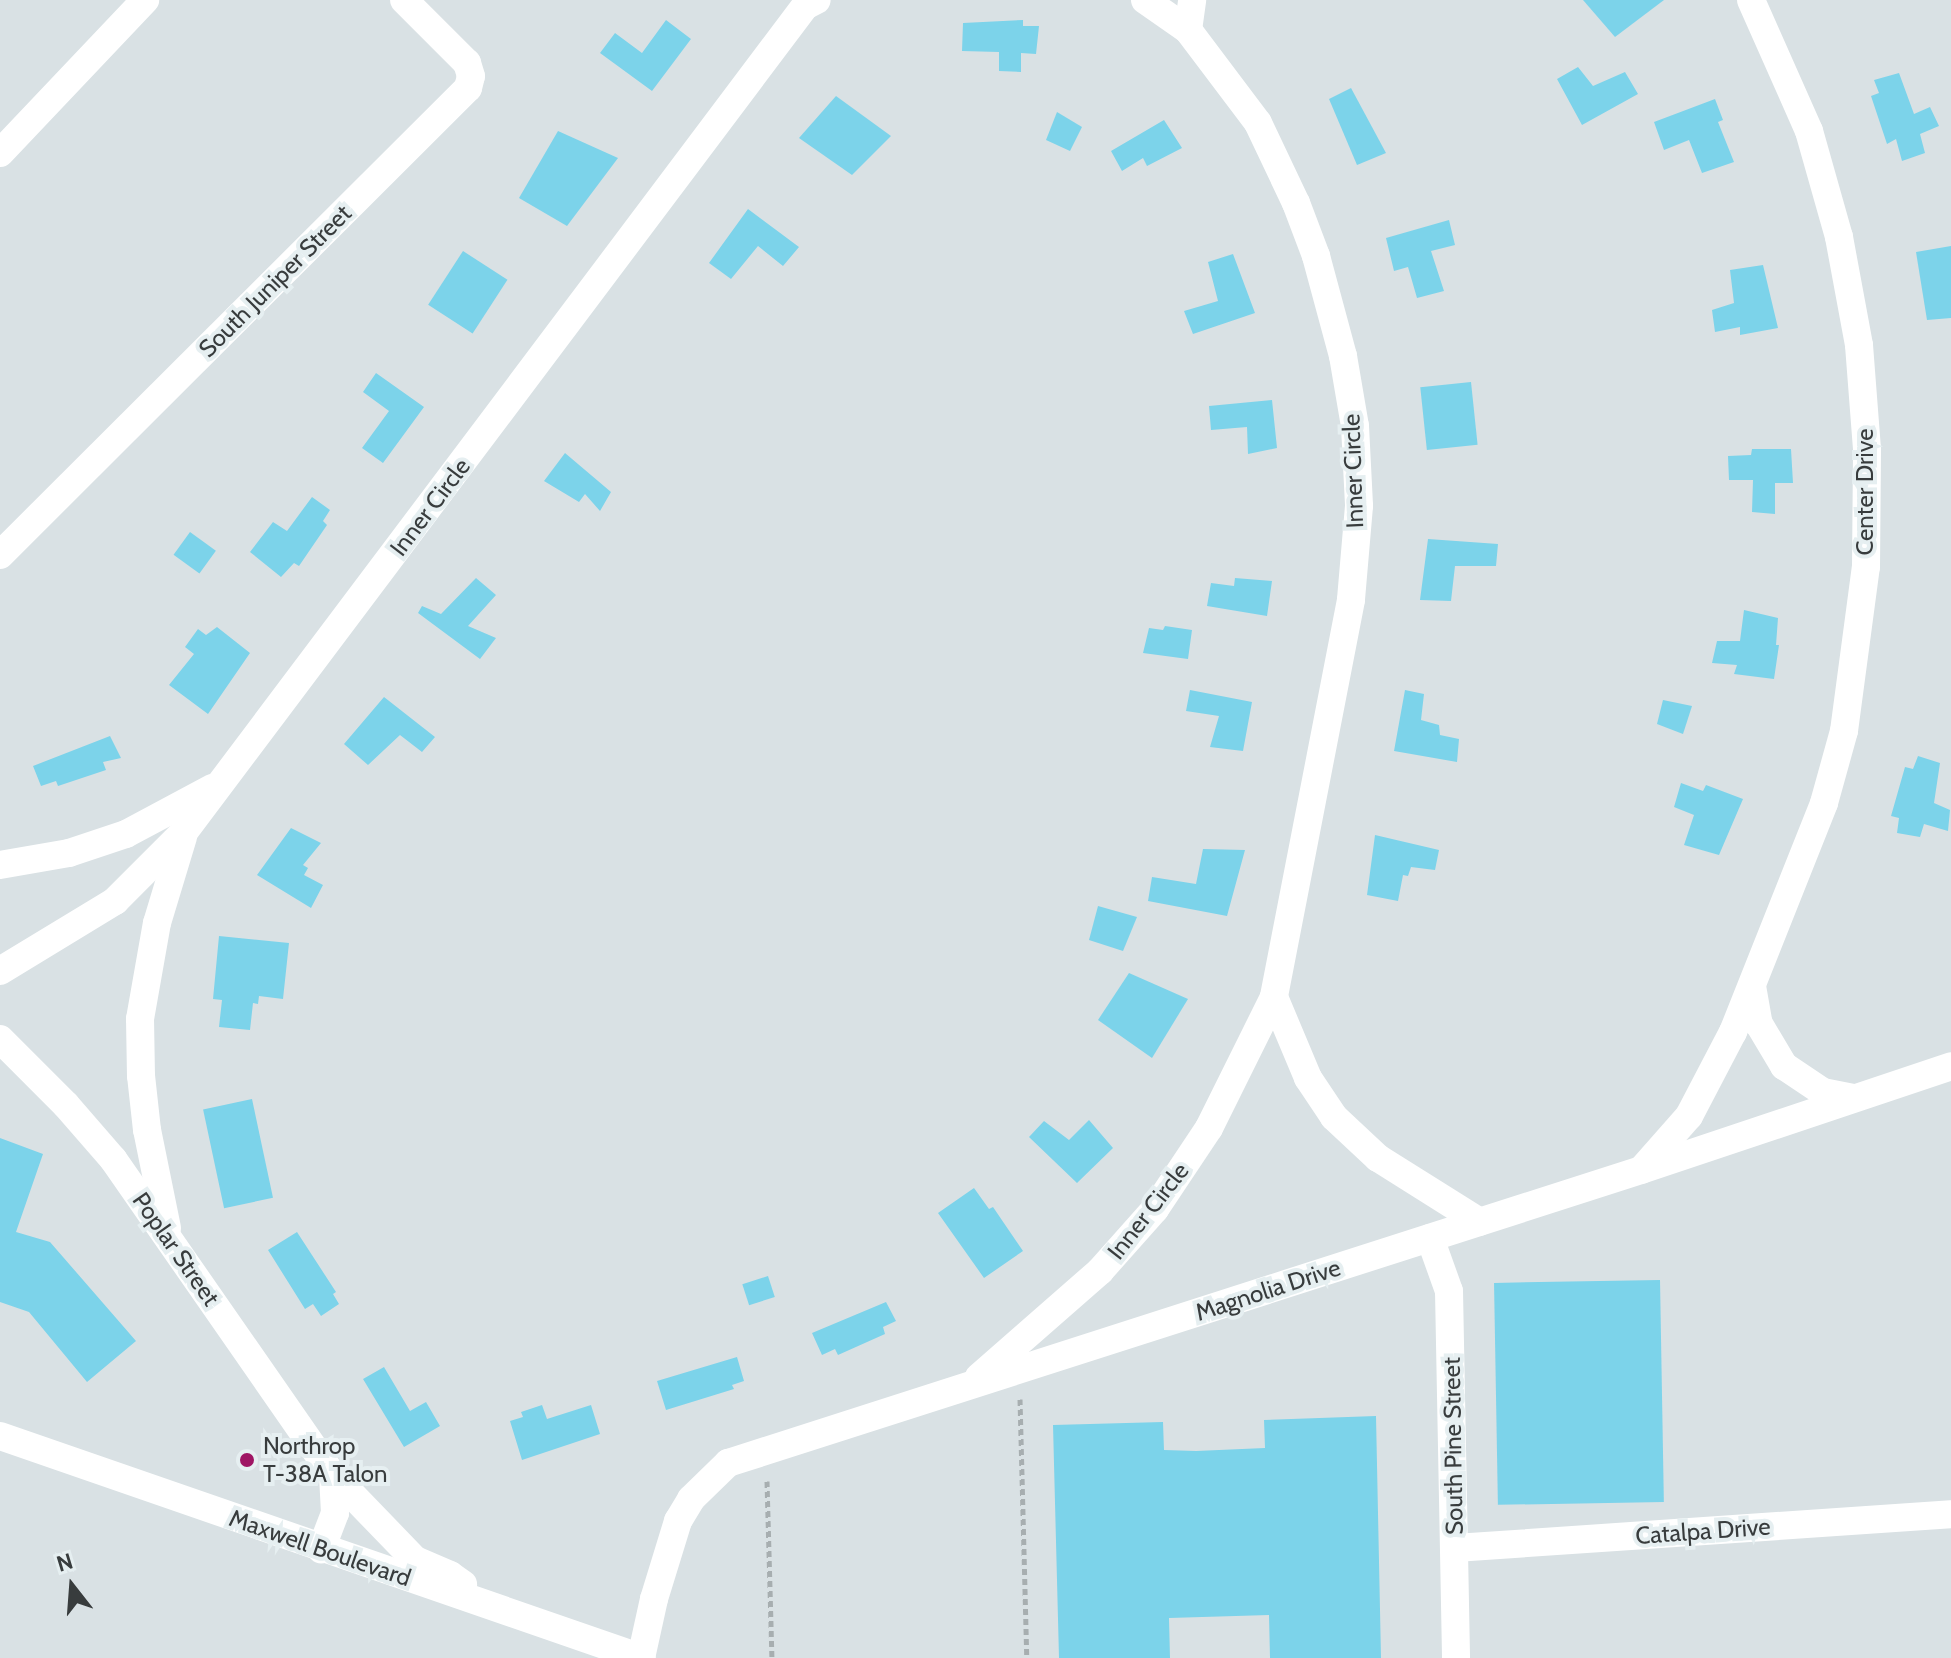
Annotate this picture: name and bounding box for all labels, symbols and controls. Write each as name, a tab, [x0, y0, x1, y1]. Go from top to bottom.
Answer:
street label: South Juniper Street	[193, 199, 357, 363]
street label: Inner Circle	[1337, 413, 1369, 529]
street label: Center Drive	[1851, 428, 1879, 556]
street label: Inner Circle	[384, 453, 476, 561]
street label: Inner Circle	[1101, 1157, 1195, 1265]
street label: Poplar Street	[126, 1187, 226, 1311]
street label: Magnolia Drive	[1192, 1253, 1344, 1327]
street label: South Pine Street	[1437, 1357, 1469, 1535]
place label: Northrop T-38A Talon	[263, 1432, 387, 1488]
marker: Northrop T-38A Talon	[238, 1451, 256, 1469]
street label: Maxwell Boulevard	[225, 1503, 415, 1593]
street label: Catalpa Drive	[1634, 1512, 1772, 1550]
north arrow	[32, 1546, 112, 1626]
text: N	[53, 1547, 76, 1578]

